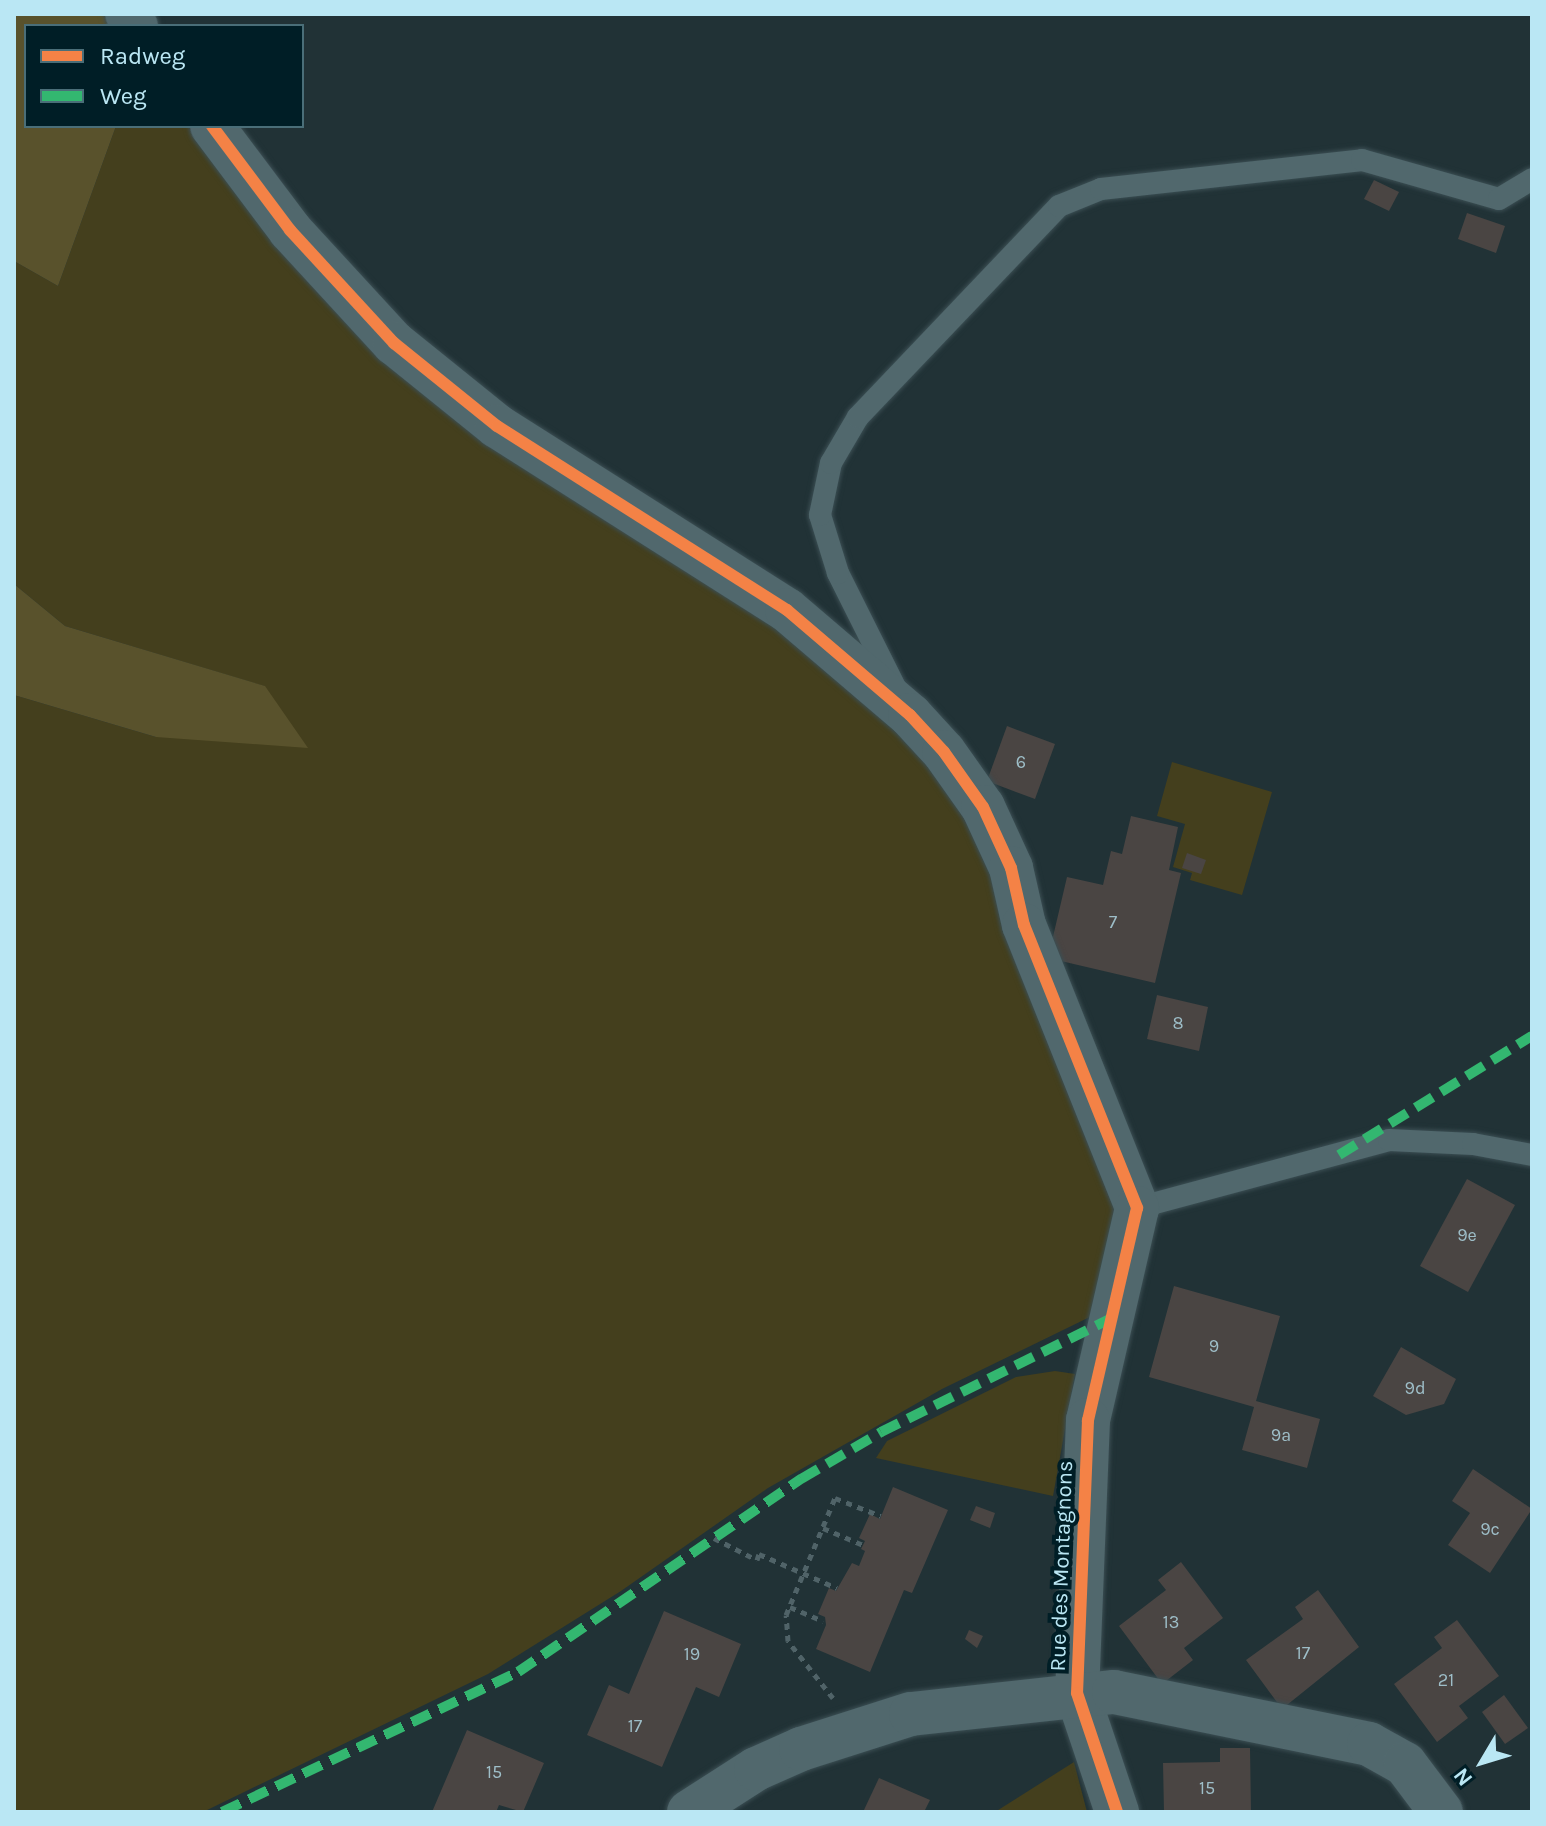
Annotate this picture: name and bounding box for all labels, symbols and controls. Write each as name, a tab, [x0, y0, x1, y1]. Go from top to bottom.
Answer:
legend	[24, 24, 304, 128]
text: Radweg	[100, 42, 185, 70]
text: Weg	[100, 82, 147, 110]
house number: 6	[1016, 751, 1026, 773]
house number: 7	[1109, 911, 1117, 933]
house number: 8	[1172, 1012, 1184, 1034]
house number: 9e	[1457, 1224, 1477, 1246]
house number: 9	[1209, 1335, 1219, 1357]
house number: 9d	[1404, 1377, 1426, 1399]
house number: 9a	[1271, 1424, 1291, 1446]
street label: Rue des Montagnons	[1045, 1460, 1079, 1672]
house number: 9c	[1480, 1518, 1500, 1540]
house number: 13	[1163, 1611, 1179, 1633]
house number: 17	[1296, 1642, 1310, 1664]
house number: 19	[684, 1643, 700, 1665]
house number: 21	[1438, 1669, 1454, 1691]
house number: 17	[628, 1715, 642, 1737]
north arrow	[1442, 1722, 1522, 1802]
house number: 15	[486, 1761, 502, 1783]
text: N	[1448, 1763, 1478, 1791]
house number: 15	[1199, 1777, 1215, 1799]

